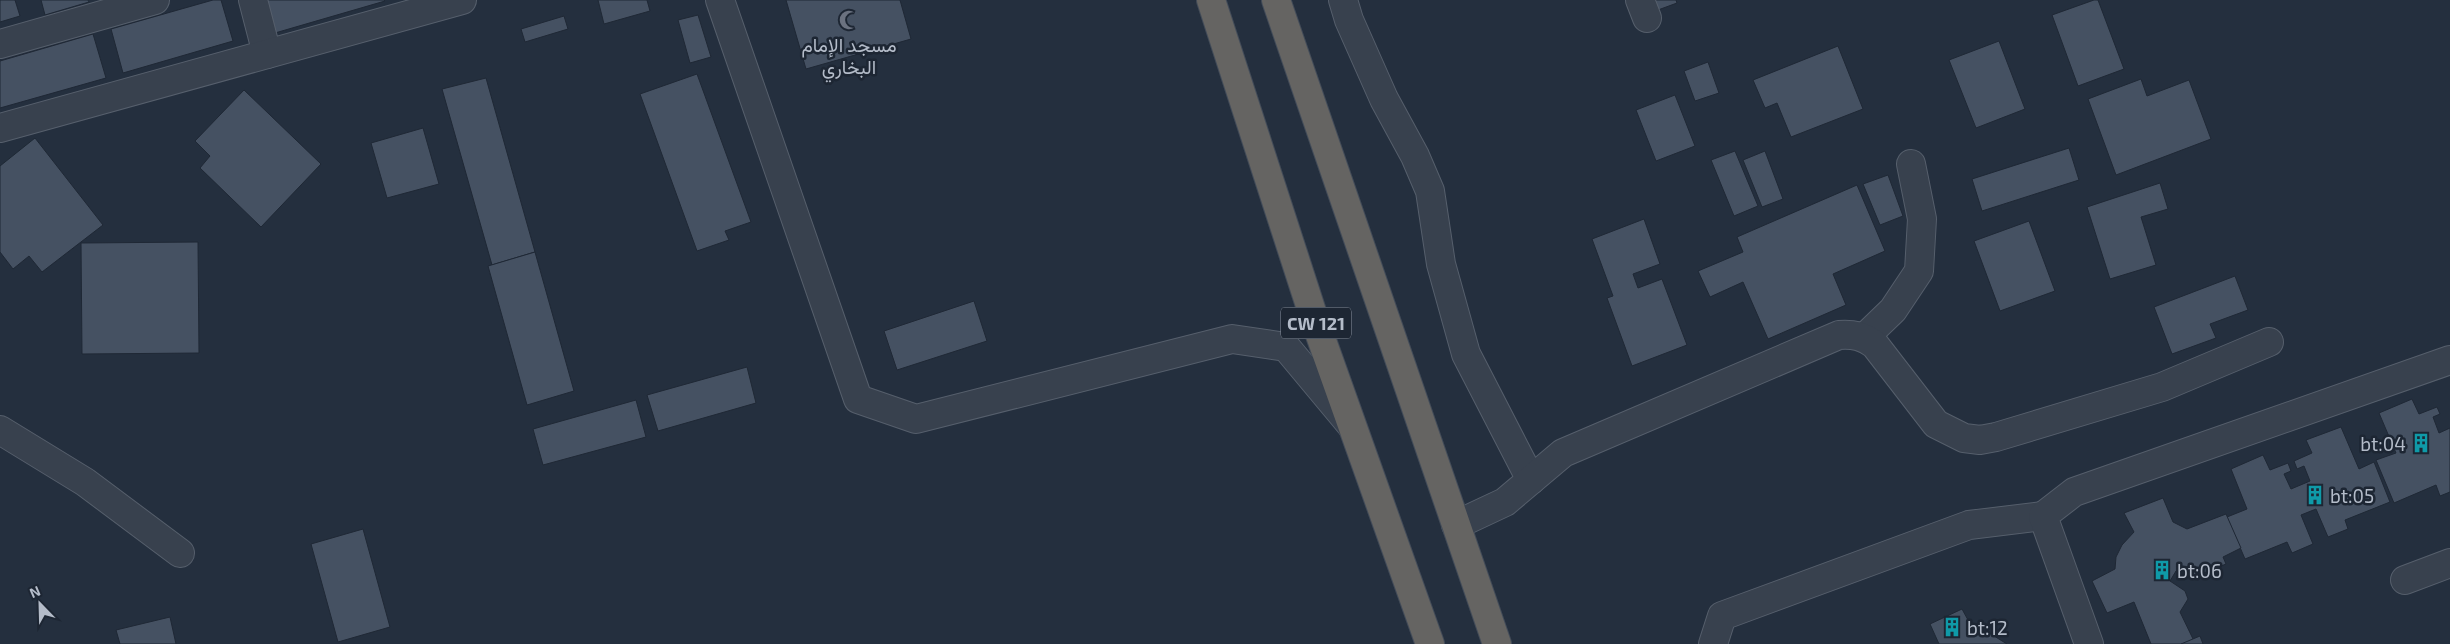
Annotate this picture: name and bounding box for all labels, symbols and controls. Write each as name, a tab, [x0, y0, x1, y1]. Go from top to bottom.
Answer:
mosque icon: مسجد الإمام البخاري	[838, 9, 860, 31]
place label: مسجد الإمام البخاري	[801, 33, 897, 83]
road number: CW 121	[1281, 307, 1351, 338]
place label: bt:04	[2360, 432, 2406, 455]
building icon: bt:04	[2410, 432, 2432, 454]
building icon: bt:05	[2304, 484, 2326, 506]
place label: bt:05	[2330, 484, 2374, 507]
building icon: bt:06	[2151, 559, 2173, 581]
place label: bt:06	[2177, 559, 2222, 582]
north arrow	[15, 579, 65, 629]
text: N	[27, 582, 43, 601]
building icon: bt:12	[1941, 616, 1963, 638]
place label: bt:12	[1967, 616, 2008, 639]

